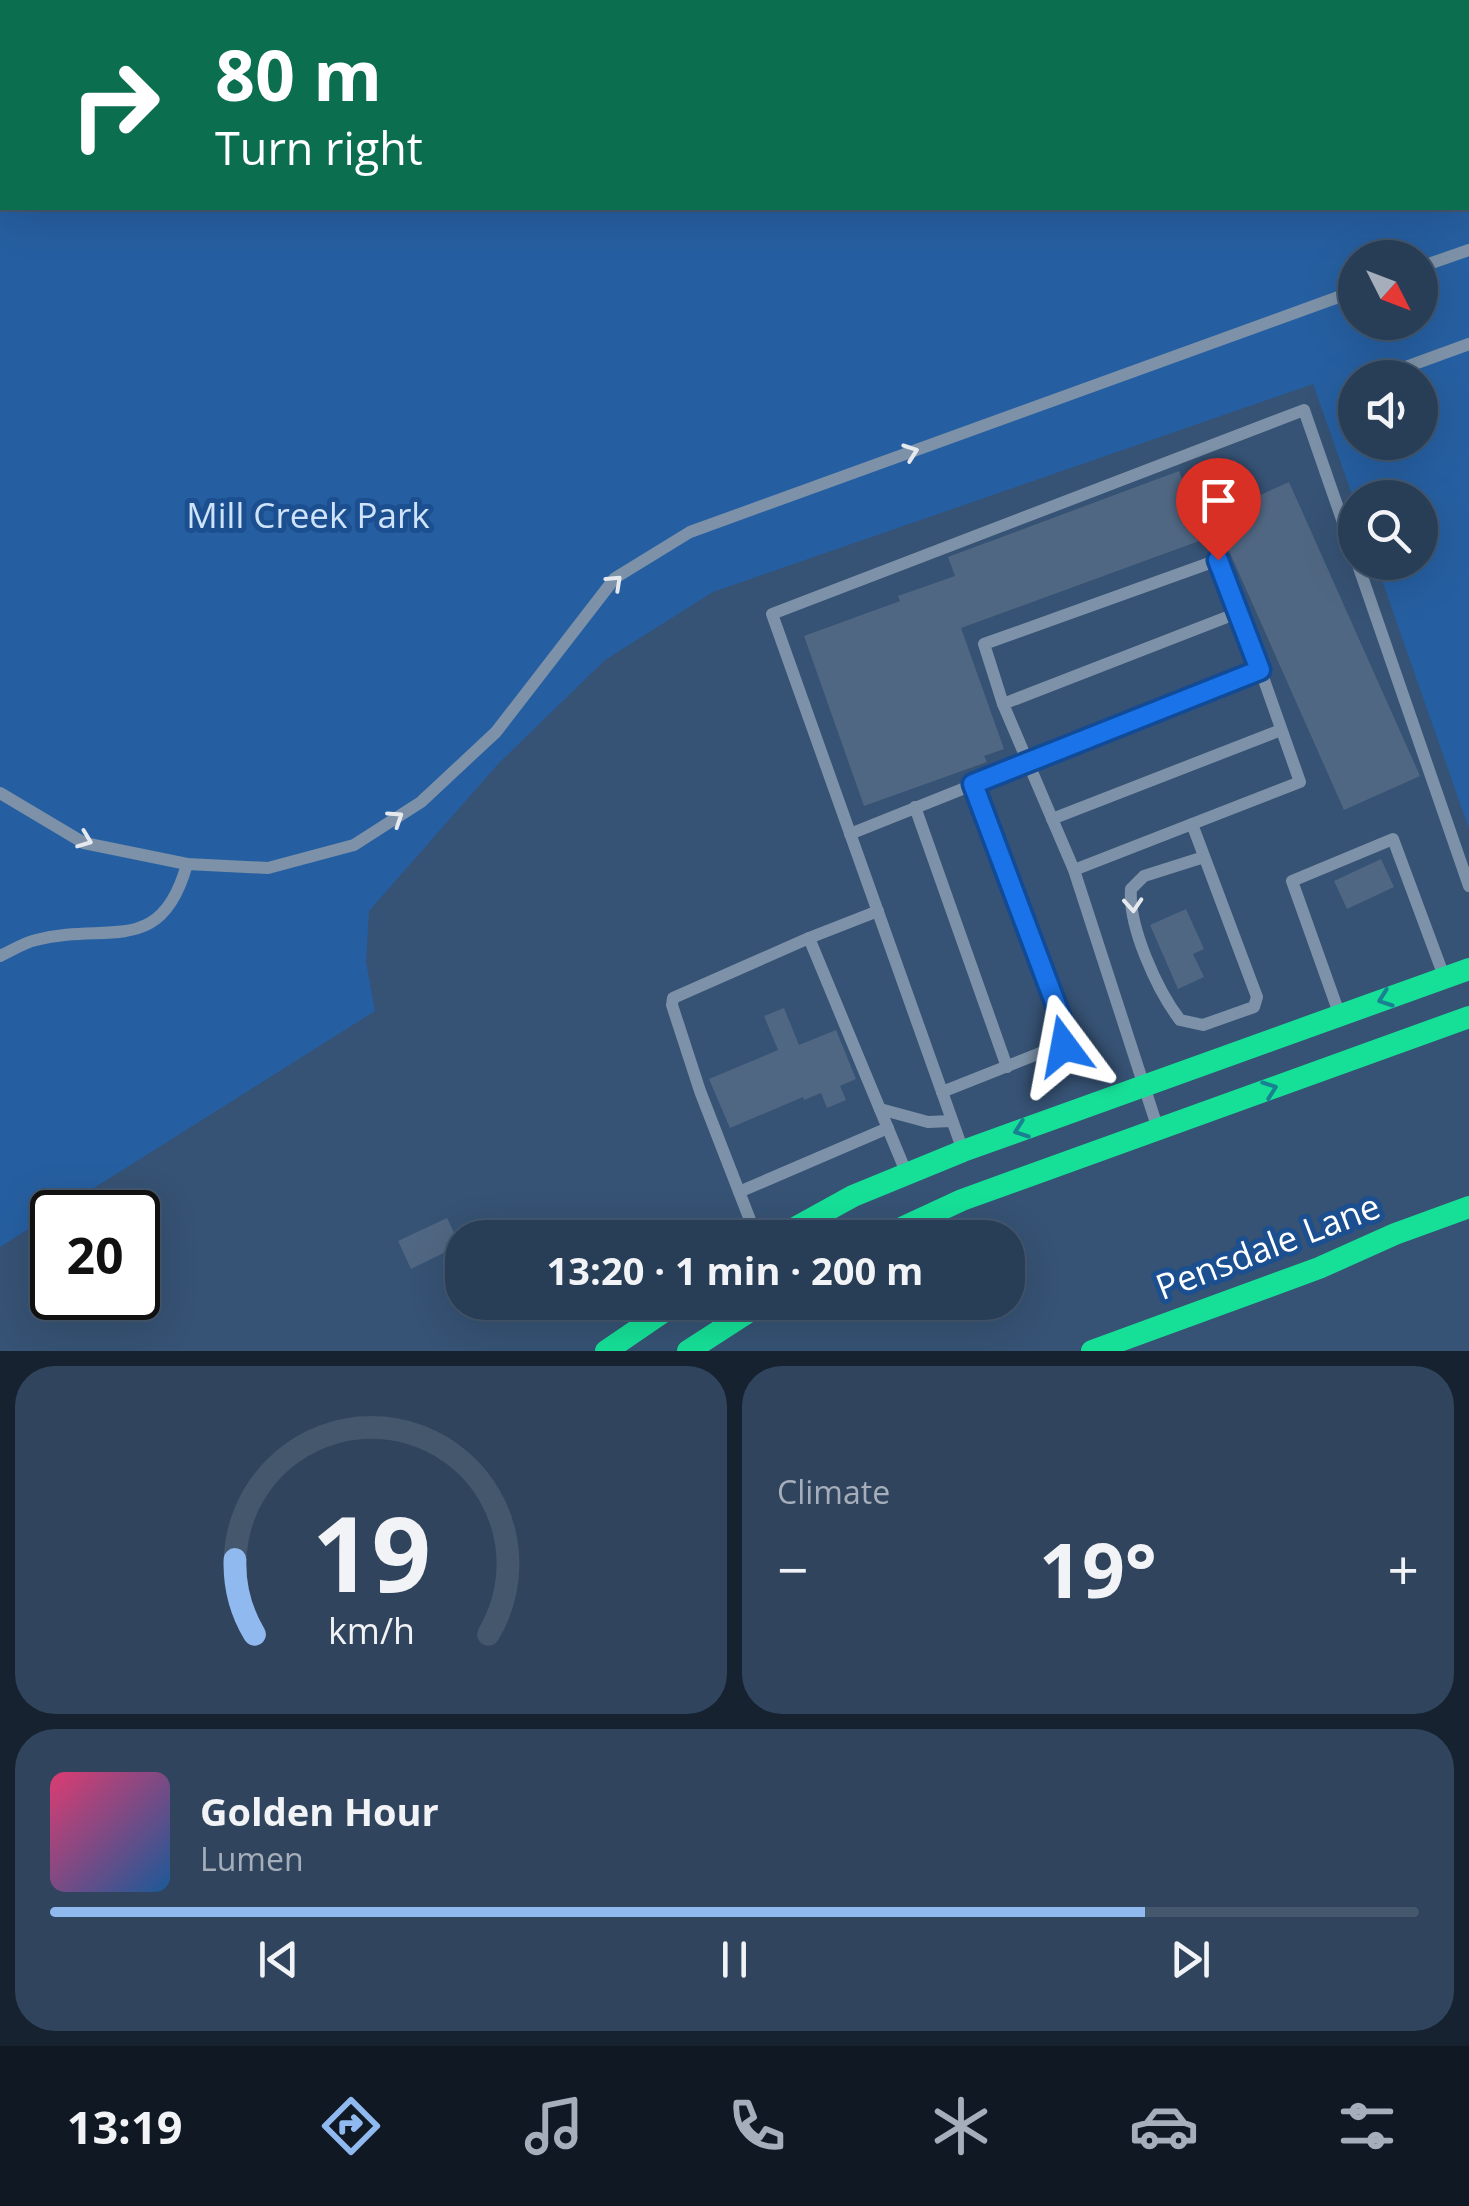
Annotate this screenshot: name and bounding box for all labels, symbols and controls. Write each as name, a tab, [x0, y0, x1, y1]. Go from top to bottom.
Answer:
text: 80 m	[215, 26, 382, 122]
icon: right	[50, 40, 180, 170]
text: Turn right	[215, 117, 423, 178]
north arrow	[1338, 240, 1438, 340]
map controls	[1338, 240, 1438, 580]
button: sound	[1338, 360, 1438, 460]
one-way arrow	[901, 443, 918, 464]
pin	[1176, 458, 1261, 561]
icon: arrive	[1191, 473, 1246, 528]
button: search	[1338, 480, 1438, 580]
park label: Mill Creek Park	[186, 491, 430, 538]
one-way arrow	[604, 576, 622, 594]
one-way arrow	[385, 812, 403, 831]
one-way arrow	[75, 828, 93, 848]
one-way arrow	[1122, 897, 1144, 913]
one-way arrow	[1378, 988, 1395, 1008]
position arrow	[1012, 994, 1116, 1098]
one-way arrow	[1261, 1080, 1278, 1101]
one-way arrow	[1014, 1118, 1031, 1139]
street label: Pensdale Lane	[1149, 1181, 1386, 1310]
speed limit sign: 20	[30, 1190, 160, 1320]
text: 13:20 · 1 min · 200 m	[547, 1244, 923, 1296]
text: Climate	[777, 1470, 890, 1513]
text: 19	[312, 1481, 430, 1622]
text: 19°	[1039, 1518, 1157, 1620]
text: −	[777, 1531, 808, 1606]
text: +	[1388, 1531, 1419, 1606]
text: km/h	[328, 1606, 414, 1654]
text: Golden Hour	[200, 1785, 439, 1837]
text: Lumen	[200, 1837, 304, 1880]
icon: previous	[251, 1932, 306, 1987]
icon: pause	[707, 1932, 762, 1987]
icon: next	[1163, 1932, 1218, 1987]
icon: directions	[316, 2091, 386, 2161]
icon: music	[519, 2091, 589, 2161]
icon: phone	[722, 2091, 792, 2161]
icon: climate	[926, 2091, 996, 2161]
icon: car	[1129, 2091, 1199, 2161]
icon: filters	[1332, 2091, 1402, 2161]
text: 13:19	[67, 2096, 182, 2157]

